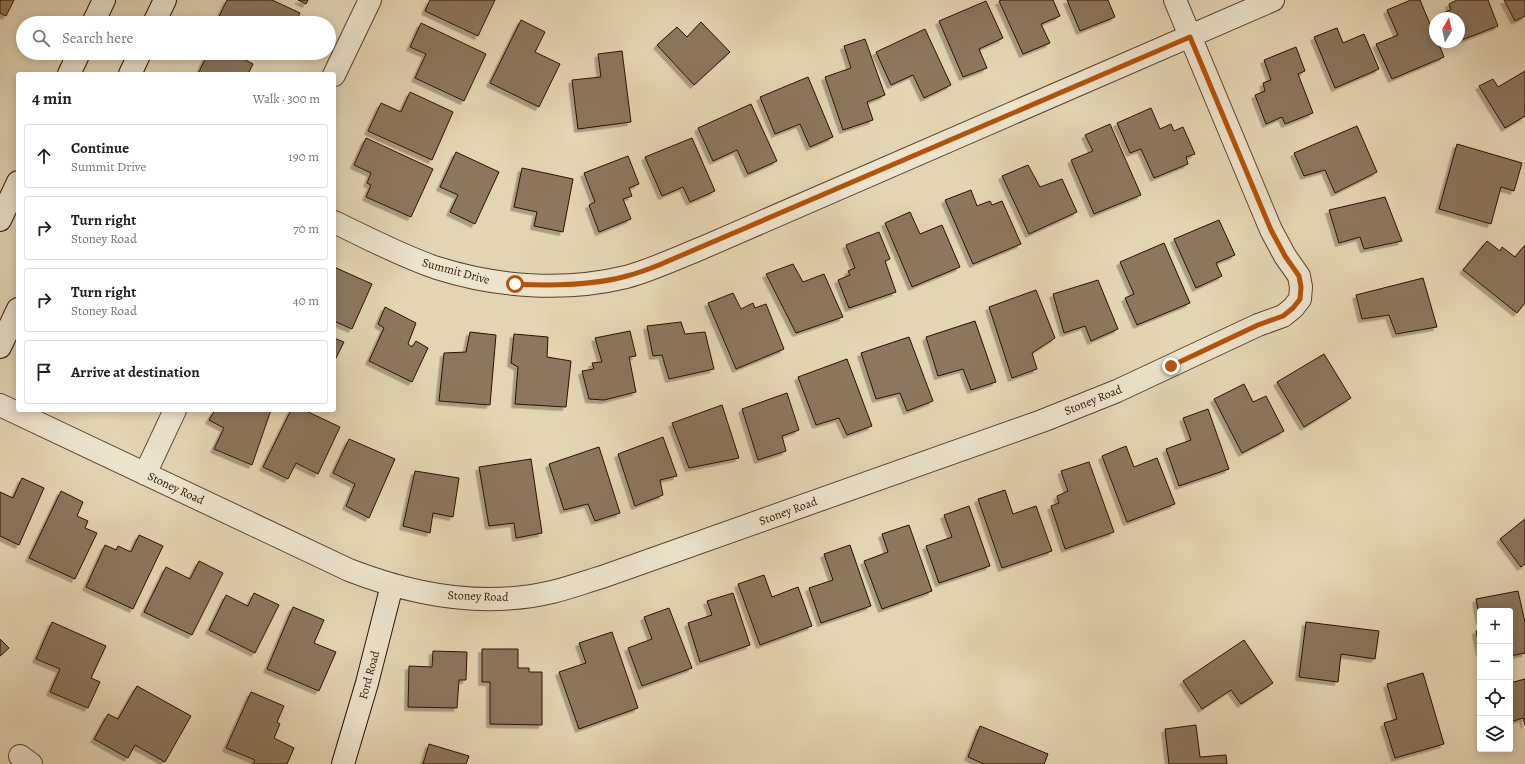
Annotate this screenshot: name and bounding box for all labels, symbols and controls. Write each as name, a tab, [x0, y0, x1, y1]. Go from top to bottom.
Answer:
north arrow	[1429, 12, 1465, 48]
search box	[16, 16, 336, 60]
icon: search	[30, 27, 52, 49]
text: Search here	[62, 28, 133, 48]
text: 4 min	[32, 87, 72, 110]
text: Walk · 300 m	[253, 90, 320, 107]
text: Continue	[71, 138, 129, 158]
icon: ahead	[33, 145, 55, 167]
text: 190 m	[288, 148, 319, 165]
text: Summit Drive	[71, 158, 146, 175]
text: Turn right	[71, 210, 136, 230]
icon: right	[33, 217, 55, 239]
text: 70 m	[293, 220, 319, 237]
text: Stoney Road	[71, 230, 137, 247]
street label: Summit Drive	[420, 254, 492, 288]
route start	[506, 275, 524, 293]
text: Turn right	[71, 282, 136, 302]
icon: right	[33, 289, 55, 311]
text: 40 m	[293, 292, 319, 309]
text: Stoney Road	[71, 302, 137, 319]
route end	[1162, 357, 1180, 375]
icon: arrive	[33, 361, 55, 383]
text: Arrive at destination	[71, 362, 200, 382]
street label: Stoney Road	[1062, 381, 1125, 419]
street label: Stoney Road	[145, 468, 208, 508]
street label: Stoney Road	[757, 493, 820, 529]
street label: Stoney Road	[447, 587, 509, 605]
map controls	[1477, 608, 1513, 752]
button: +	[1477, 608, 1513, 644]
button: −	[1477, 644, 1513, 680]
street label: Ford Road	[355, 648, 383, 701]
button: locate	[1477, 680, 1513, 716]
button: layers	[1477, 716, 1513, 752]

